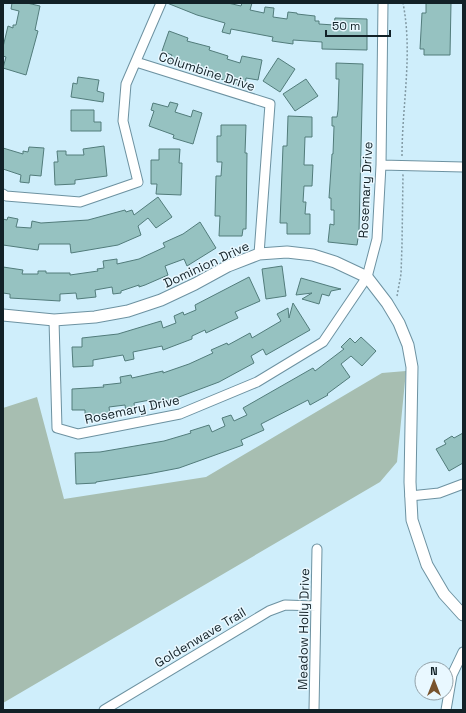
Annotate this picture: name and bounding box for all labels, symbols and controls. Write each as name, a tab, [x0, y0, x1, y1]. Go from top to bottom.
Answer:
scale bar	[326, 12, 390, 38]
text: 50 m	[332, 18, 360, 34]
street label: Columbine Drive	[156, 48, 257, 95]
street label: Rosemary Drive	[354, 141, 377, 239]
street label: Dominion Drive	[161, 237, 252, 292]
street label: Rosemary Drive	[83, 391, 181, 428]
street label: Meadow Holly Drive	[294, 568, 313, 690]
street label: Goldenwave Trail	[151, 603, 249, 671]
north arrow	[414, 661, 454, 701]
text: N	[430, 664, 438, 678]

